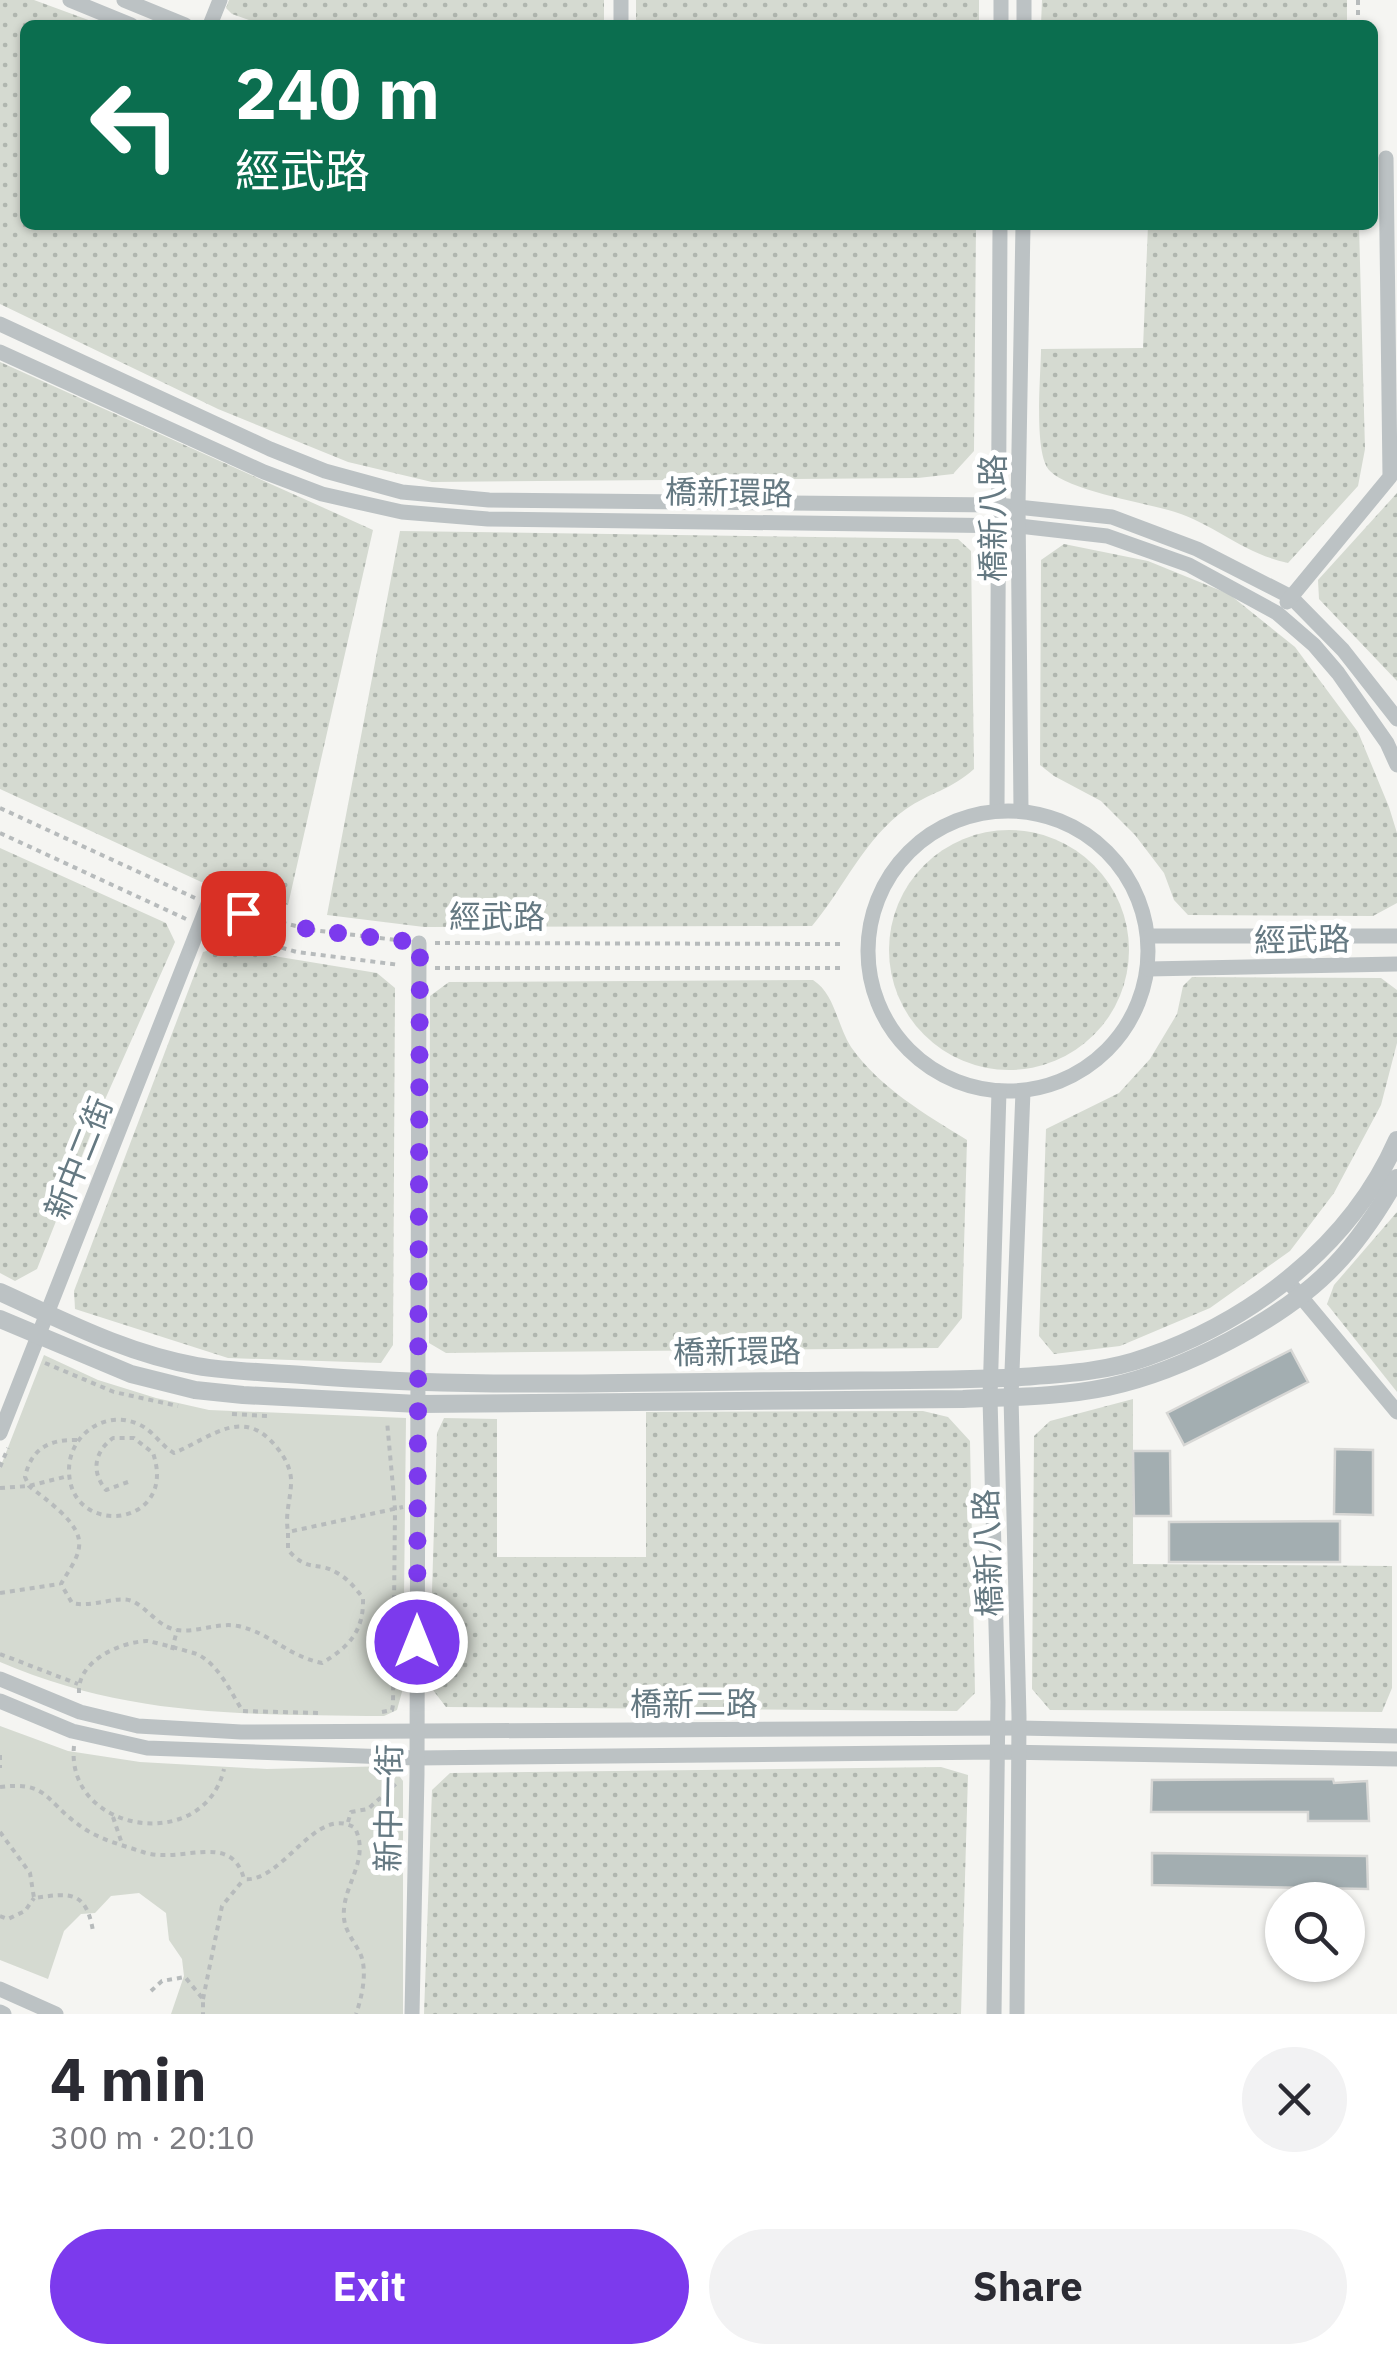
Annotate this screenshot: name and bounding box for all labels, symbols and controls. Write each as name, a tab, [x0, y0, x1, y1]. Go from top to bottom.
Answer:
text: 240 m	[235, 47, 440, 138]
icon: left	[70, 60, 200, 190]
text: 經武路	[235, 141, 370, 199]
street label: 橋新八路	[971, 454, 1013, 582]
street label: 橋新環路	[665, 470, 793, 514]
pin	[201, 871, 286, 956]
icon: arrive	[216, 886, 271, 941]
street label: 經武路	[449, 895, 545, 937]
street label: 經武路	[1254, 917, 1350, 961]
street label: 新中二街	[35, 1091, 121, 1225]
street label: 橋新環路	[673, 1329, 801, 1373]
street label: 橋新八路	[964, 1488, 1010, 1618]
position arrow	[365, 1590, 469, 1694]
street label: 橋新二路	[630, 1682, 758, 1724]
street label: 新中一街	[366, 1744, 410, 1872]
map controls	[1265, 1882, 1365, 1982]
button: search	[1265, 1882, 1365, 1982]
text: 4 min	[50, 2039, 207, 2118]
button: close	[1242, 2047, 1347, 2152]
text: 300 m · 20:10	[50, 2116, 255, 2158]
button: Exit	[50, 2229, 689, 2344]
button: Share	[709, 2229, 1347, 2344]

